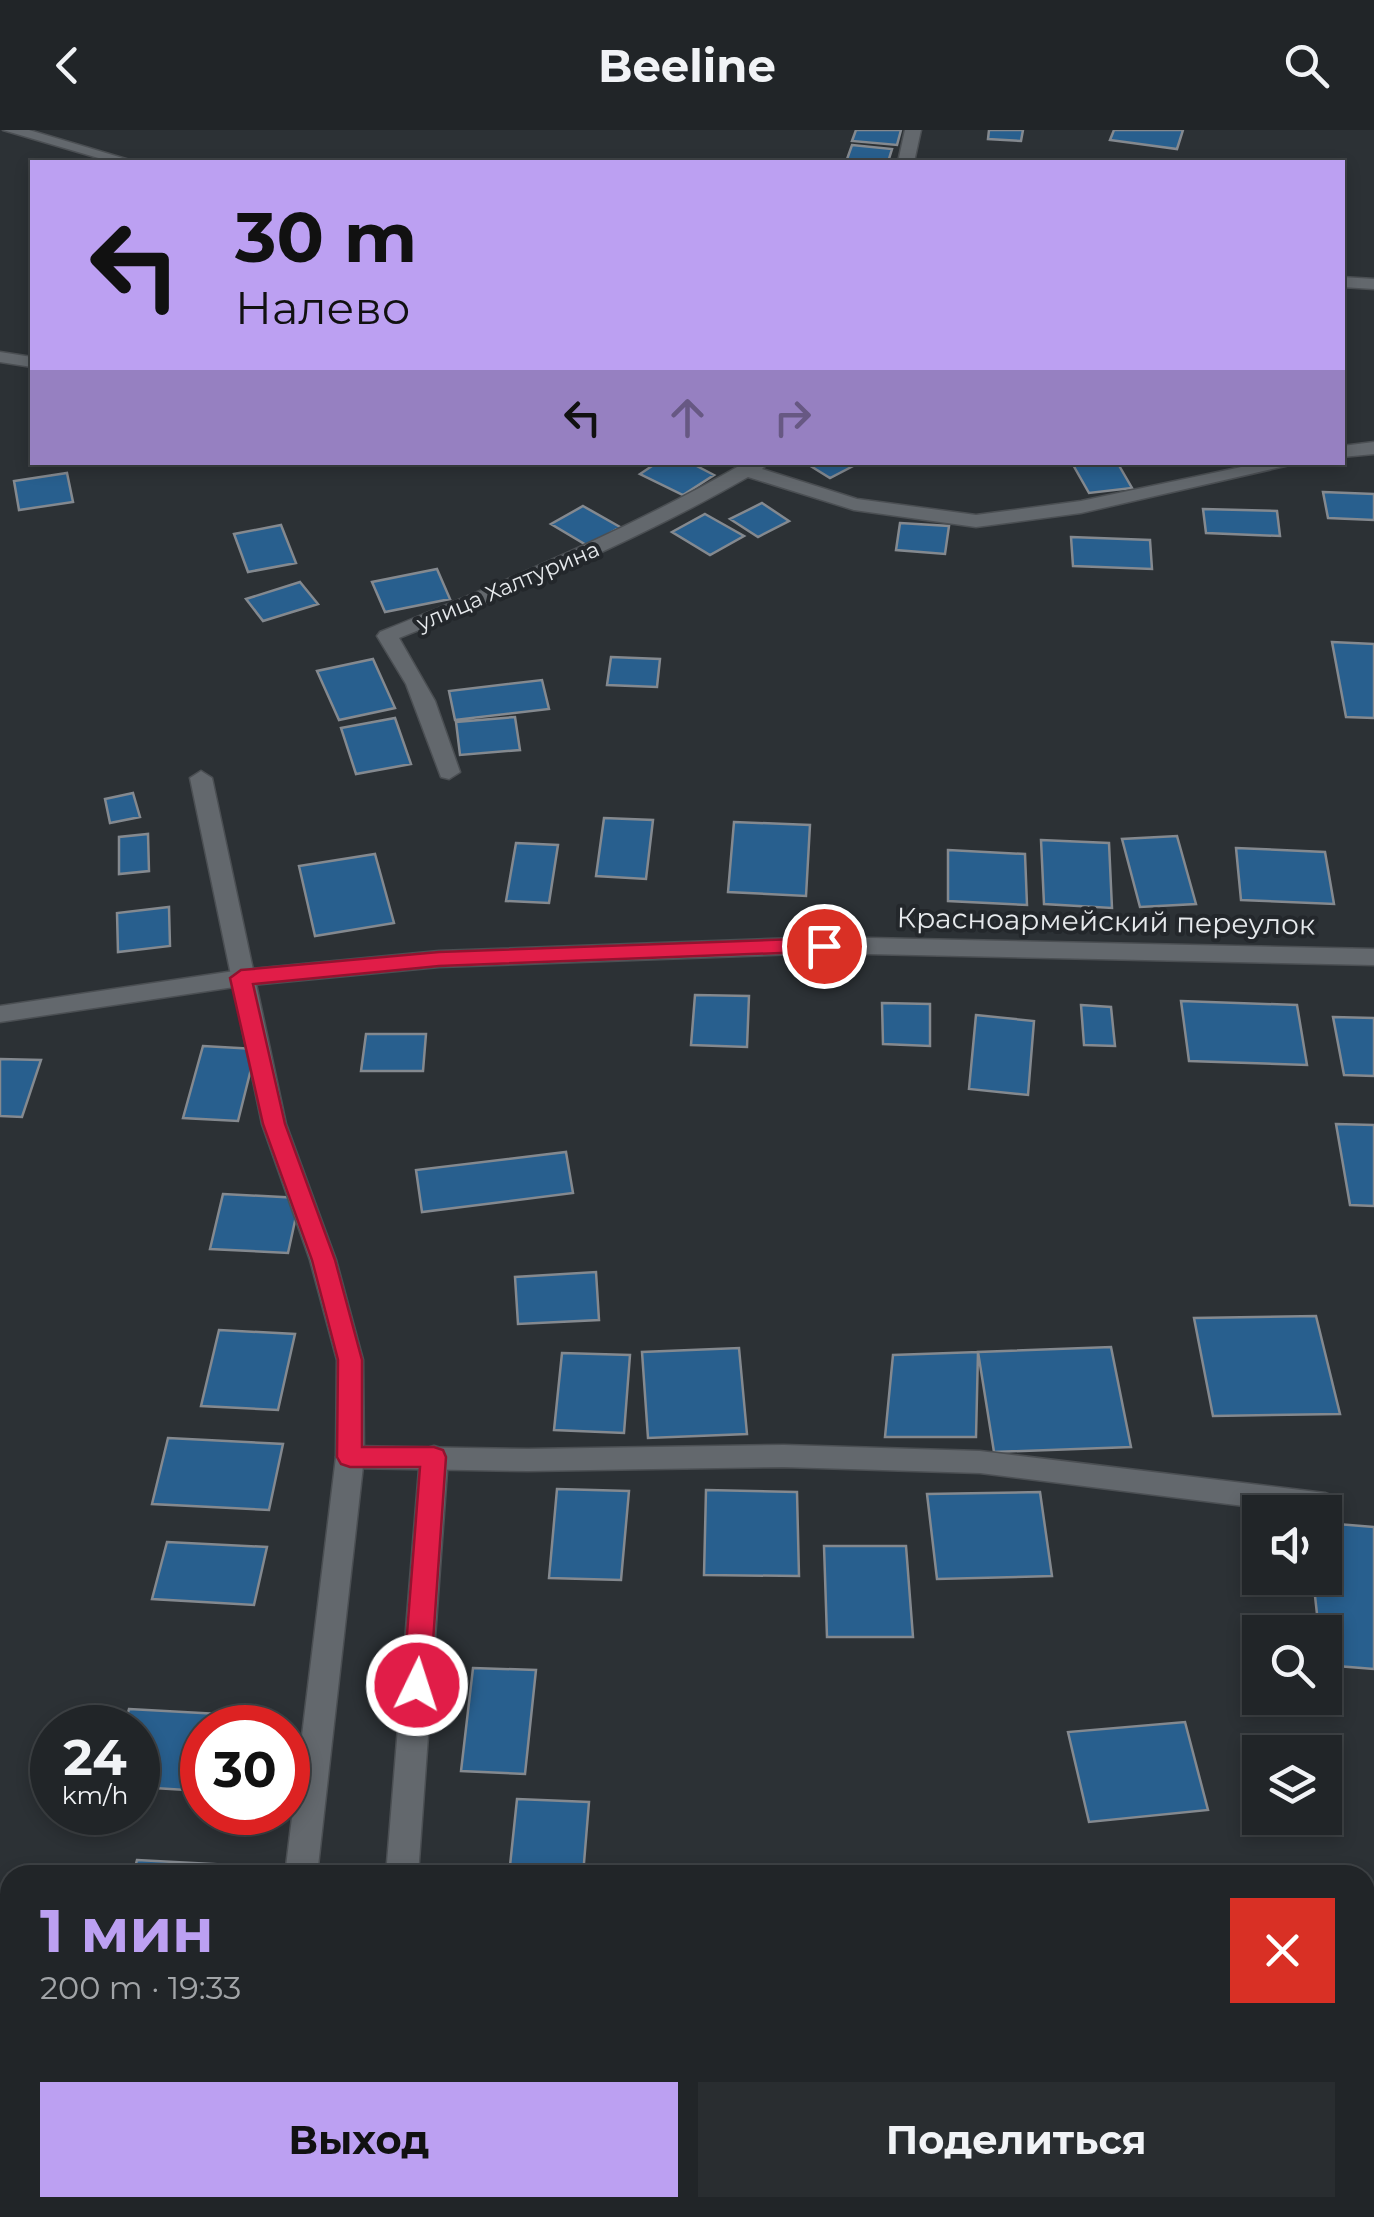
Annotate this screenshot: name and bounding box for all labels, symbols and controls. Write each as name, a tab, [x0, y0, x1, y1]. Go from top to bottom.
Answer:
icon: back	[40, 38, 95, 93]
text: Beeline	[598, 38, 776, 93]
icon: search	[1279, 38, 1334, 93]
text: 30 m	[235, 194, 417, 280]
icon: left	[70, 200, 200, 330]
text: Налево	[235, 280, 410, 335]
icon: left	[555, 390, 610, 445]
icon: ahead	[660, 390, 715, 445]
icon: right	[765, 390, 820, 445]
street label: улица Халтурина	[412, 535, 603, 637]
street label: Красноармейский переулок	[897, 900, 1315, 942]
pin	[782, 904, 867, 989]
icon: arrive	[797, 919, 852, 974]
map controls	[1242, 1495, 1342, 1835]
button: sound	[1242, 1495, 1342, 1595]
button: search	[1242, 1615, 1342, 1715]
position arrow	[365, 1633, 469, 1737]
speed limit sign: 30	[180, 1705, 310, 1835]
text: 24	[63, 1727, 127, 1788]
button: layers	[1242, 1735, 1342, 1835]
text: km/h	[62, 1780, 128, 1810]
text: 1 мин	[40, 1894, 214, 1967]
button: close	[1230, 1898, 1335, 2003]
text: 200 m · 19:33	[40, 1968, 241, 2007]
button: Выход	[40, 2082, 678, 2197]
button: Поделиться	[698, 2082, 1335, 2197]

